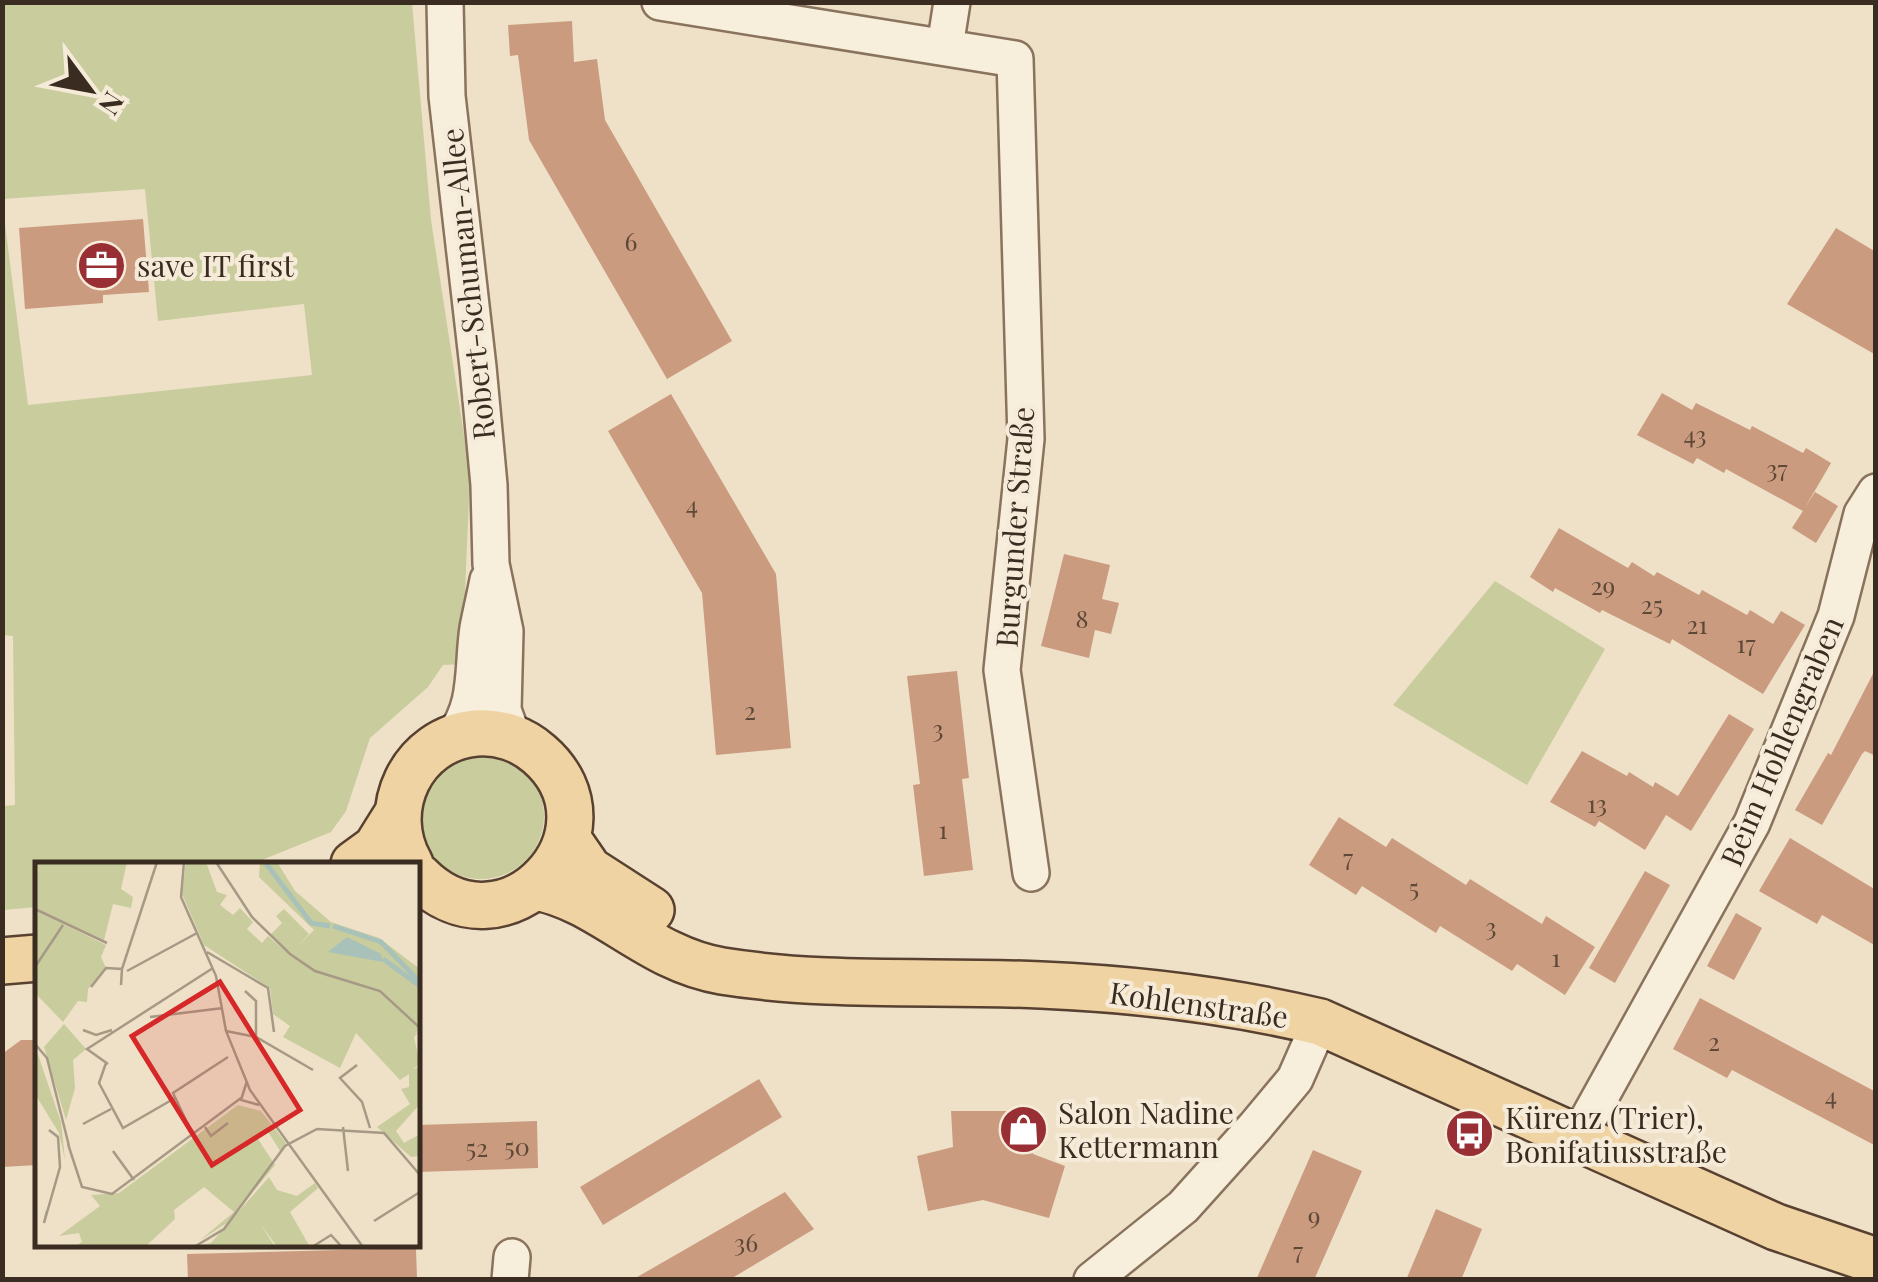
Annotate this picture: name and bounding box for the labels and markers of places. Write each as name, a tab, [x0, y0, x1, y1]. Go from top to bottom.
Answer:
office icon: save IT first	[76, 239, 128, 291]
place label: save IT first	[137, 245, 294, 285]
place label: Salon Nadine Kettermann	[1058, 1092, 1234, 1166]
place label: Kürenz (Trier), Bonifatiusstraße	[1505, 1097, 1727, 1171]
shop icon: Salon Nadine Kettermann	[997, 1103, 1049, 1155]
bus stop icon: Kürenz (Trier), Bonifatiusstraße	[1444, 1108, 1496, 1160]

